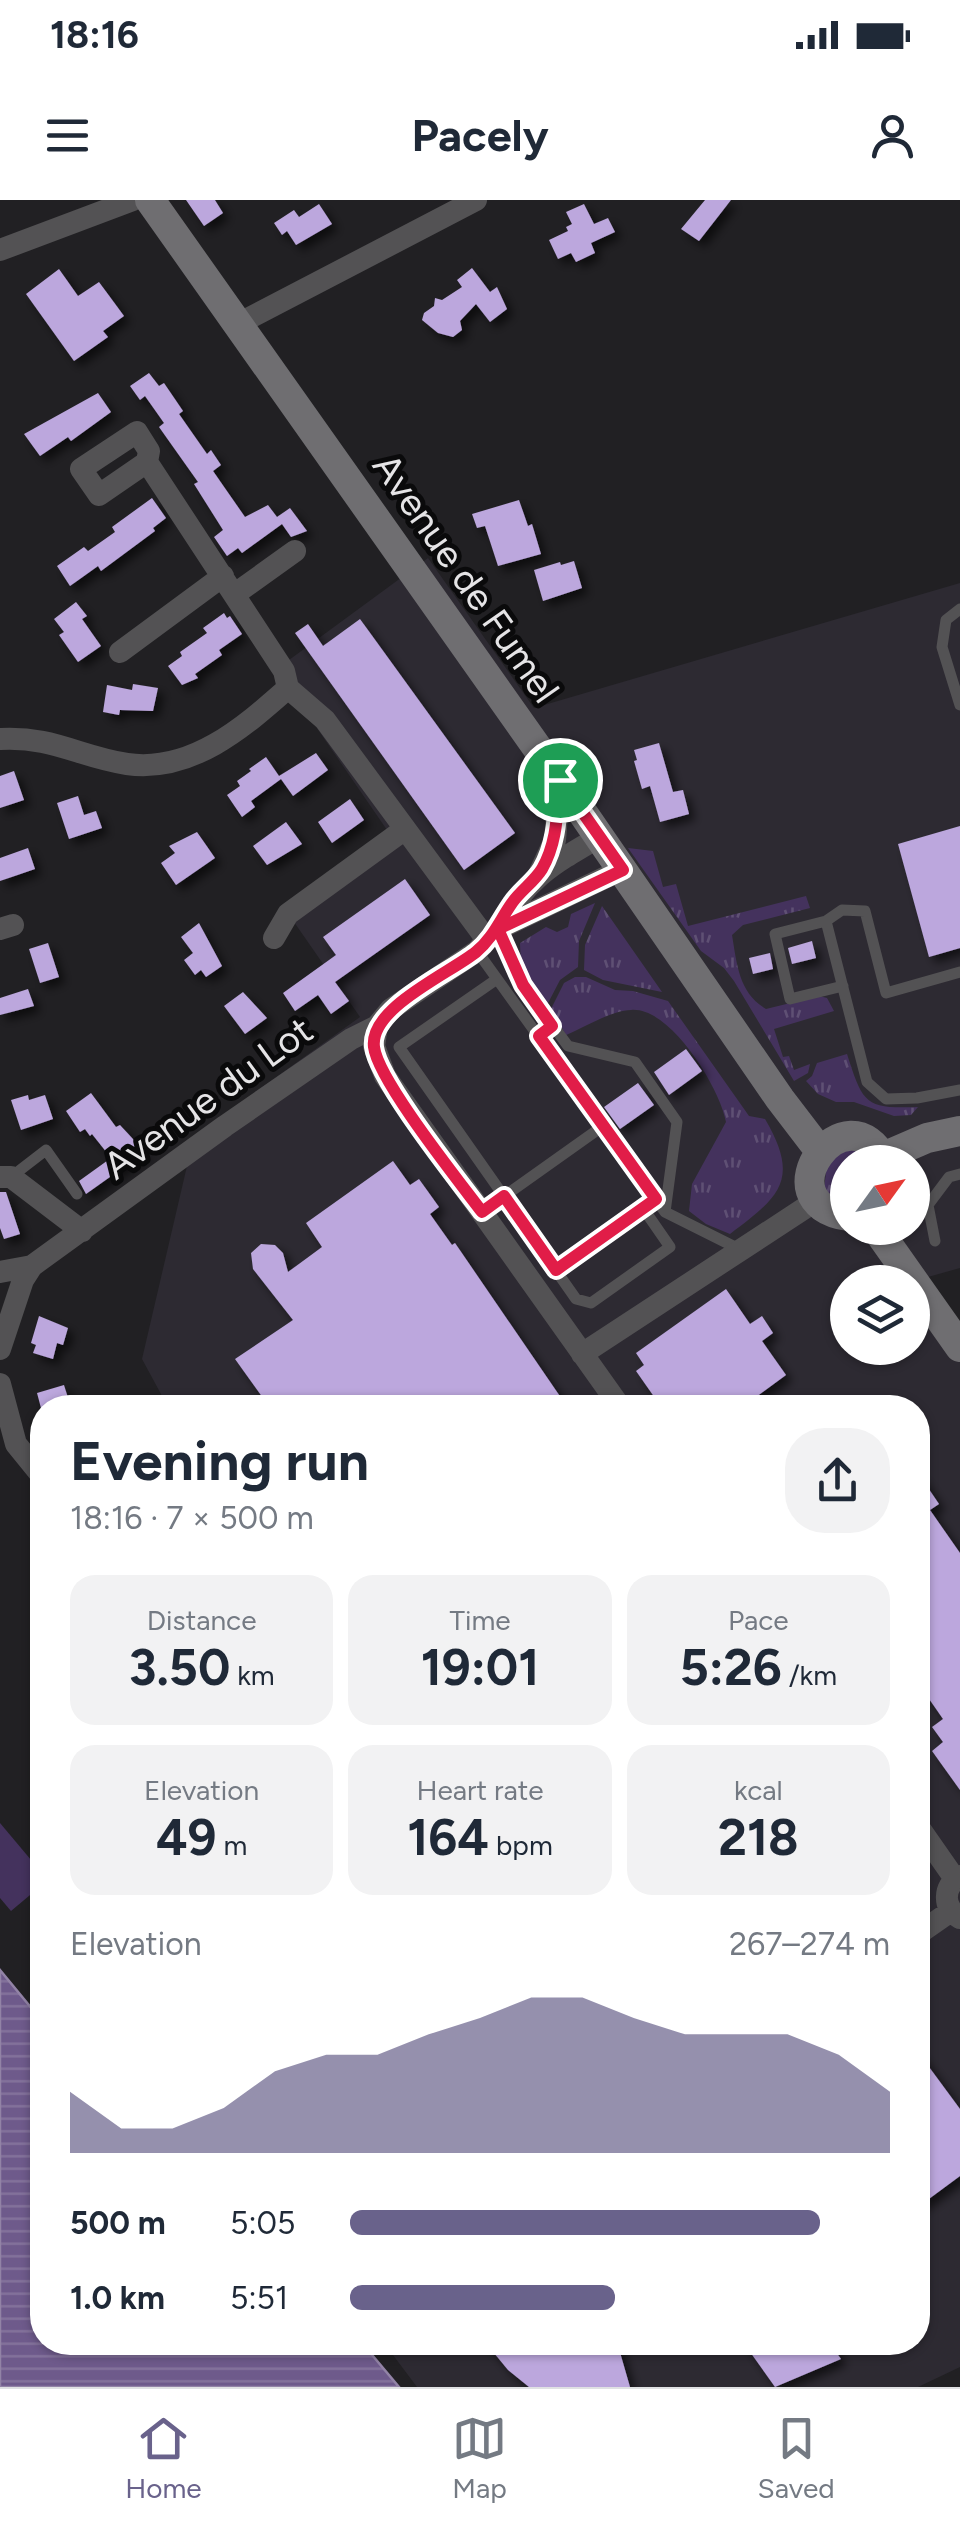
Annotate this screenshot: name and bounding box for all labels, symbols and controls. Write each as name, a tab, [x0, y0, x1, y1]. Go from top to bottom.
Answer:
text: 18:16	[50, 12, 139, 58]
icon: menu	[40, 108, 95, 163]
text: Pacely	[411, 108, 549, 162]
icon: person	[865, 108, 920, 163]
street label: Avenue de Fumel	[363, 445, 569, 711]
pin	[518, 738, 603, 823]
icon: arrive	[533, 753, 588, 808]
street label: Avenue du Lot	[95, 1007, 321, 1189]
north arrow	[830, 1145, 930, 1245]
map controls	[830, 1145, 930, 1365]
button: layers	[830, 1265, 930, 1365]
text: Evening run	[70, 1428, 369, 1494]
button: share	[785, 1428, 890, 1533]
text: 18:16 · 7 × 500 m	[70, 1499, 314, 1537]
text: Distance	[147, 1603, 257, 1637]
text: Time	[449, 1603, 511, 1637]
text: Pace	[728, 1603, 789, 1637]
text: 3.50	[129, 1637, 230, 1698]
text: 19:01	[421, 1637, 539, 1698]
text: 5:26	[680, 1637, 782, 1698]
text: km	[230, 1658, 275, 1692]
text: /km	[782, 1658, 837, 1692]
text: Elevation	[144, 1773, 259, 1807]
text: Heart rate	[416, 1773, 544, 1807]
text: kcal	[734, 1773, 783, 1807]
text: 49	[156, 1807, 217, 1868]
text: 164	[407, 1807, 489, 1868]
text: 218	[718, 1807, 799, 1868]
text: m	[217, 1828, 247, 1862]
text: bpm	[489, 1828, 553, 1862]
text: Elevation	[70, 1925, 202, 1963]
text: 267–274 m	[729, 1925, 890, 1963]
text: 500 m	[70, 2204, 166, 2242]
text: 5:05	[230, 2204, 295, 2242]
text: 1.0 km	[70, 2279, 165, 2317]
text: 5:51	[230, 2279, 288, 2317]
tab: Home	[125, 2411, 202, 2505]
tab: Map	[452, 2411, 507, 2505]
tab: Saved	[758, 2411, 835, 2505]

